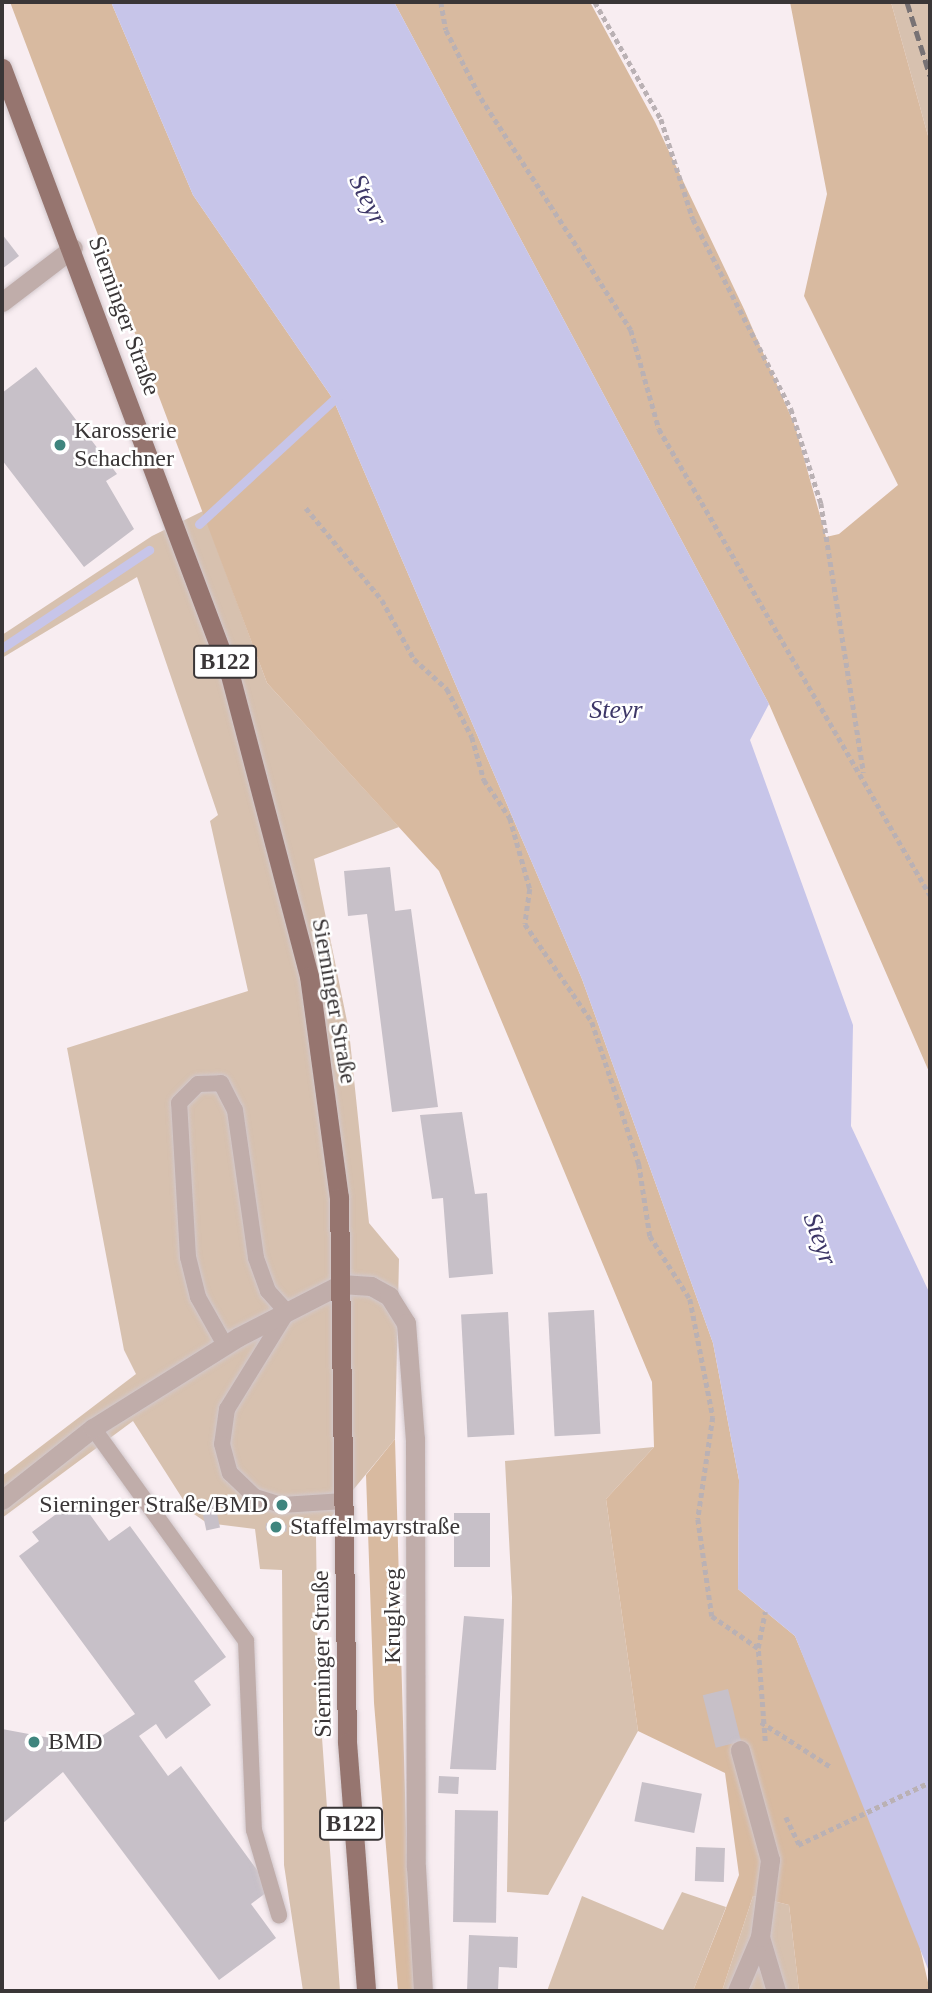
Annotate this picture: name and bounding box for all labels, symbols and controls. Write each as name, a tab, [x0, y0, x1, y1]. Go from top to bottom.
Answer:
water label: Steyr	[342, 169, 394, 231]
street label: Sierninger Straße	[82, 232, 166, 400]
place label: Karosserie Schachner	[74, 417, 177, 473]
marker: Karosserie Schachner	[52, 437, 68, 453]
road number: B122	[192, 642, 258, 682]
water label: Steyr	[589, 694, 643, 726]
street label: Sierninger Straße	[305, 916, 363, 1086]
water label: Steyr	[796, 1209, 844, 1269]
place label: Sierninger Straße/BMD	[39, 1491, 268, 1519]
marker: Sierninger Straße/BMD	[274, 1497, 290, 1513]
place label: Staffelmayrstraße	[290, 1513, 460, 1541]
marker: Staffelmayrstraße	[268, 1519, 284, 1535]
street label: Kruglweg	[379, 1568, 407, 1664]
street label: Sierninger Straße	[306, 1570, 338, 1738]
place label: BMD	[48, 1728, 103, 1756]
marker: BMD	[26, 1734, 42, 1750]
road number: B122	[318, 1804, 384, 1843]

